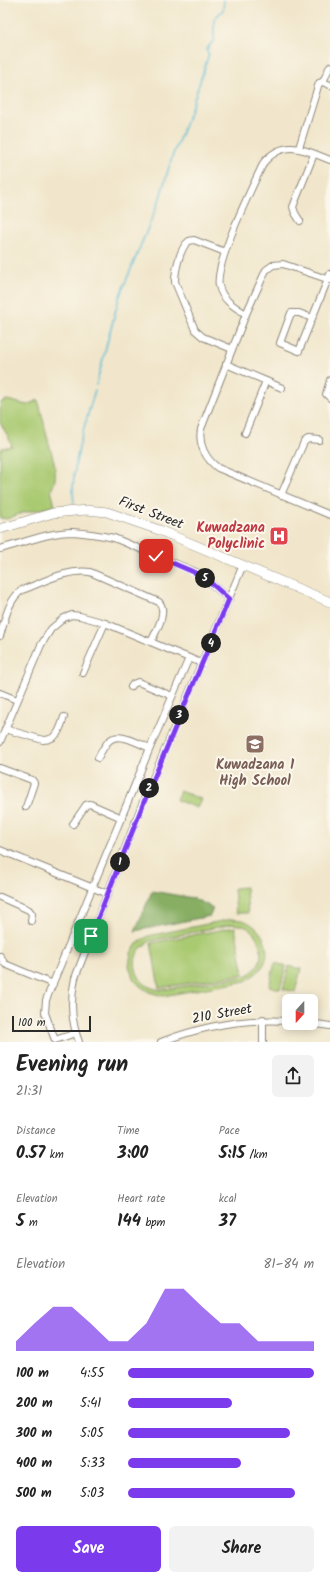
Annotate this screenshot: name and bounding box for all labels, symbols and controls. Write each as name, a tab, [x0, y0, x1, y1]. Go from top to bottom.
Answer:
street label: First Street	[115, 491, 187, 536]
place label: Kuwadzana Polyclinic	[196, 517, 265, 555]
hospital icon: Kuwadzana Polyclinic	[268, 525, 290, 547]
pin	[139, 539, 173, 573]
icon: check	[145, 545, 167, 567]
pin: 5	[195, 568, 215, 588]
text: 5	[202, 569, 208, 587]
pin: 4	[201, 633, 221, 653]
text: 4	[208, 634, 214, 652]
pin: 3	[169, 705, 189, 725]
text: 3	[176, 706, 182, 724]
school or university icon: Kuwadzana 1 High School	[244, 733, 266, 755]
place label: Kuwadzana 1 High School	[216, 754, 295, 792]
pin: 2	[139, 778, 159, 798]
text: 2	[146, 779, 152, 797]
pin: 1	[110, 852, 130, 872]
text: 1	[118, 853, 122, 871]
pin	[74, 919, 108, 953]
icon: arrive	[80, 925, 102, 947]
north arrow	[282, 994, 318, 1030]
map controls	[282, 994, 318, 1030]
street label: 210 Street	[190, 998, 254, 1030]
scale bar	[12, 1014, 91, 1033]
text: 100 m	[18, 1014, 46, 1032]
text: Evening run	[16, 1048, 128, 1083]
button: share	[272, 1055, 314, 1097]
text: 21:31	[16, 1081, 42, 1102]
text: Distance	[16, 1122, 56, 1140]
text: Time	[117, 1122, 140, 1140]
text: Pace	[219, 1122, 240, 1140]
text: 0.57	[16, 1140, 45, 1167]
text: 3:00	[117, 1140, 148, 1167]
text: 5:15	[219, 1140, 245, 1167]
text: km	[45, 1146, 64, 1164]
text: /km	[245, 1146, 267, 1164]
text: Elevation	[16, 1190, 58, 1208]
text: Heart rate	[117, 1190, 165, 1208]
text: kcal	[219, 1190, 237, 1208]
text: 5	[16, 1208, 25, 1235]
text: 144	[117, 1208, 141, 1235]
text: 37	[219, 1208, 236, 1235]
text: m	[25, 1214, 38, 1232]
text: bpm	[141, 1214, 165, 1232]
text: Elevation	[16, 1254, 65, 1275]
text: 81–84 m	[264, 1254, 314, 1275]
text: 100 m	[16, 1363, 49, 1384]
text: 4:55	[80, 1363, 104, 1384]
text: 200 m	[16, 1393, 53, 1414]
text: 5:41	[80, 1393, 101, 1414]
text: 300 m	[16, 1423, 52, 1444]
text: 5:05	[80, 1423, 104, 1444]
text: 400 m	[16, 1453, 52, 1474]
text: 5:33	[80, 1453, 105, 1474]
text: 500 m	[16, 1483, 52, 1504]
text: 5:03	[80, 1483, 104, 1504]
button: Save	[16, 1526, 161, 1572]
button: Share	[169, 1526, 314, 1572]

